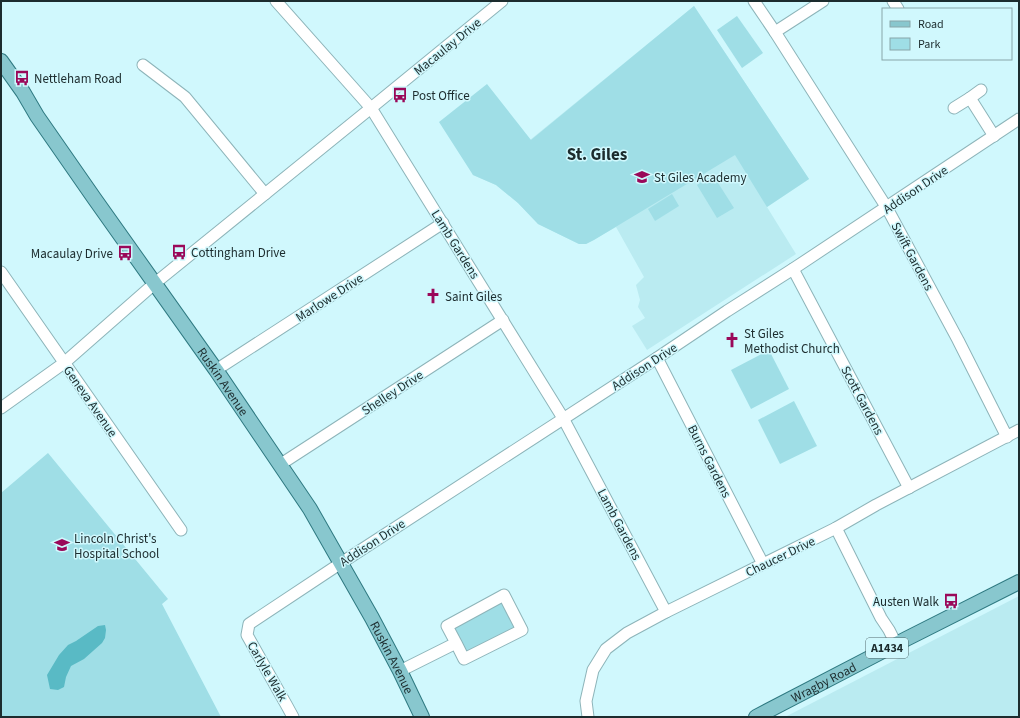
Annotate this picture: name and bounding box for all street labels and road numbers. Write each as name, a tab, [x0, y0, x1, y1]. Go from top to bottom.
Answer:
street label: Macaulay Drive	[410, 14, 485, 80]
street label: Addison Drive	[879, 161, 952, 218]
street label: Lamb Gardens	[427, 206, 484, 283]
street label: Swift Gardens	[887, 219, 938, 294]
street label: Marlowe Drive	[292, 269, 367, 326]
street label: Addison Drive	[608, 339, 681, 395]
street label: Ruskin Avenue	[193, 344, 252, 420]
street label: Geneva Avenue	[59, 362, 121, 441]
street label: Scott Gardens	[836, 363, 888, 439]
street label: Shelley Drive	[358, 366, 427, 420]
street label: Burns Gardens	[683, 422, 735, 501]
street label: Lamb Gardens	[593, 486, 646, 564]
street label: Addison Drive	[336, 515, 409, 571]
street label: Chaucer Drive	[743, 532, 818, 582]
street label: Ruskin Avenue	[365, 618, 418, 697]
street label: Carlyle Walk	[243, 638, 292, 705]
road number: A1434	[866, 638, 908, 658]
street label: Wragby Road	[788, 658, 860, 707]

